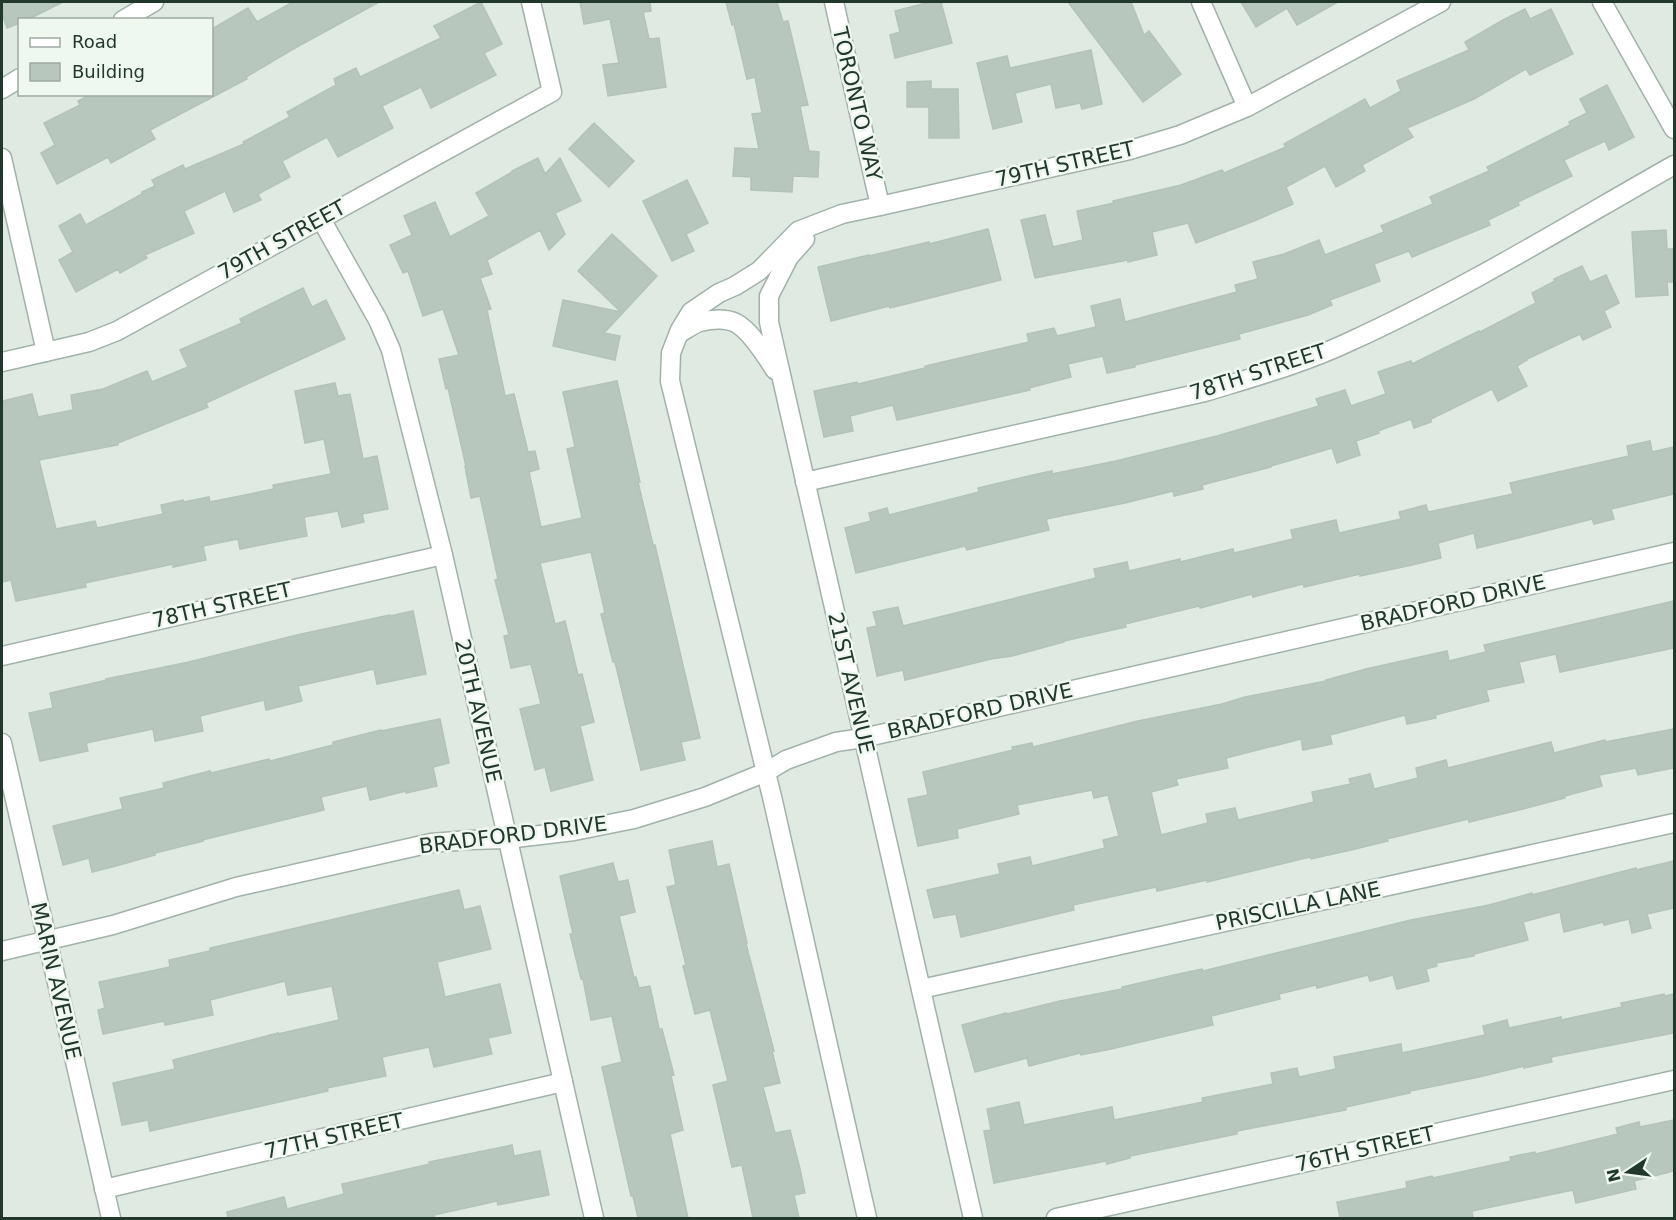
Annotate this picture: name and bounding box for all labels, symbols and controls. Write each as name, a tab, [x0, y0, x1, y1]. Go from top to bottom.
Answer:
legend	[18, 18, 213, 96]
street label: TORONTO WAY	[827, 24, 886, 184]
text: Road	[72, 31, 117, 52]
text: Building	[72, 61, 145, 82]
street label: 79TH STREET	[993, 136, 1137, 192]
street label: 79TH STREET	[214, 195, 350, 285]
street label: 78TH STREET	[1187, 339, 1329, 405]
street label: BRADFORD DRIVE	[1358, 570, 1548, 636]
street label: 78TH STREET	[150, 577, 294, 633]
street label: 21ST AVENUE	[823, 610, 879, 756]
street label: 20TH AVENUE	[450, 637, 506, 785]
street label: BRADFORD DRIVE	[885, 678, 1075, 744]
street label: BRADFORD DRIVE	[418, 812, 608, 858]
street label: PRISCILLA LANE	[1213, 877, 1383, 935]
street label: MARIN AVENUE	[26, 900, 86, 1062]
street label: 77TH STREET	[262, 1108, 406, 1164]
street label: 76TH STREET	[1293, 1121, 1437, 1177]
north arrow	[1598, 1142, 1658, 1202]
text: N	[1603, 1167, 1625, 1184]

